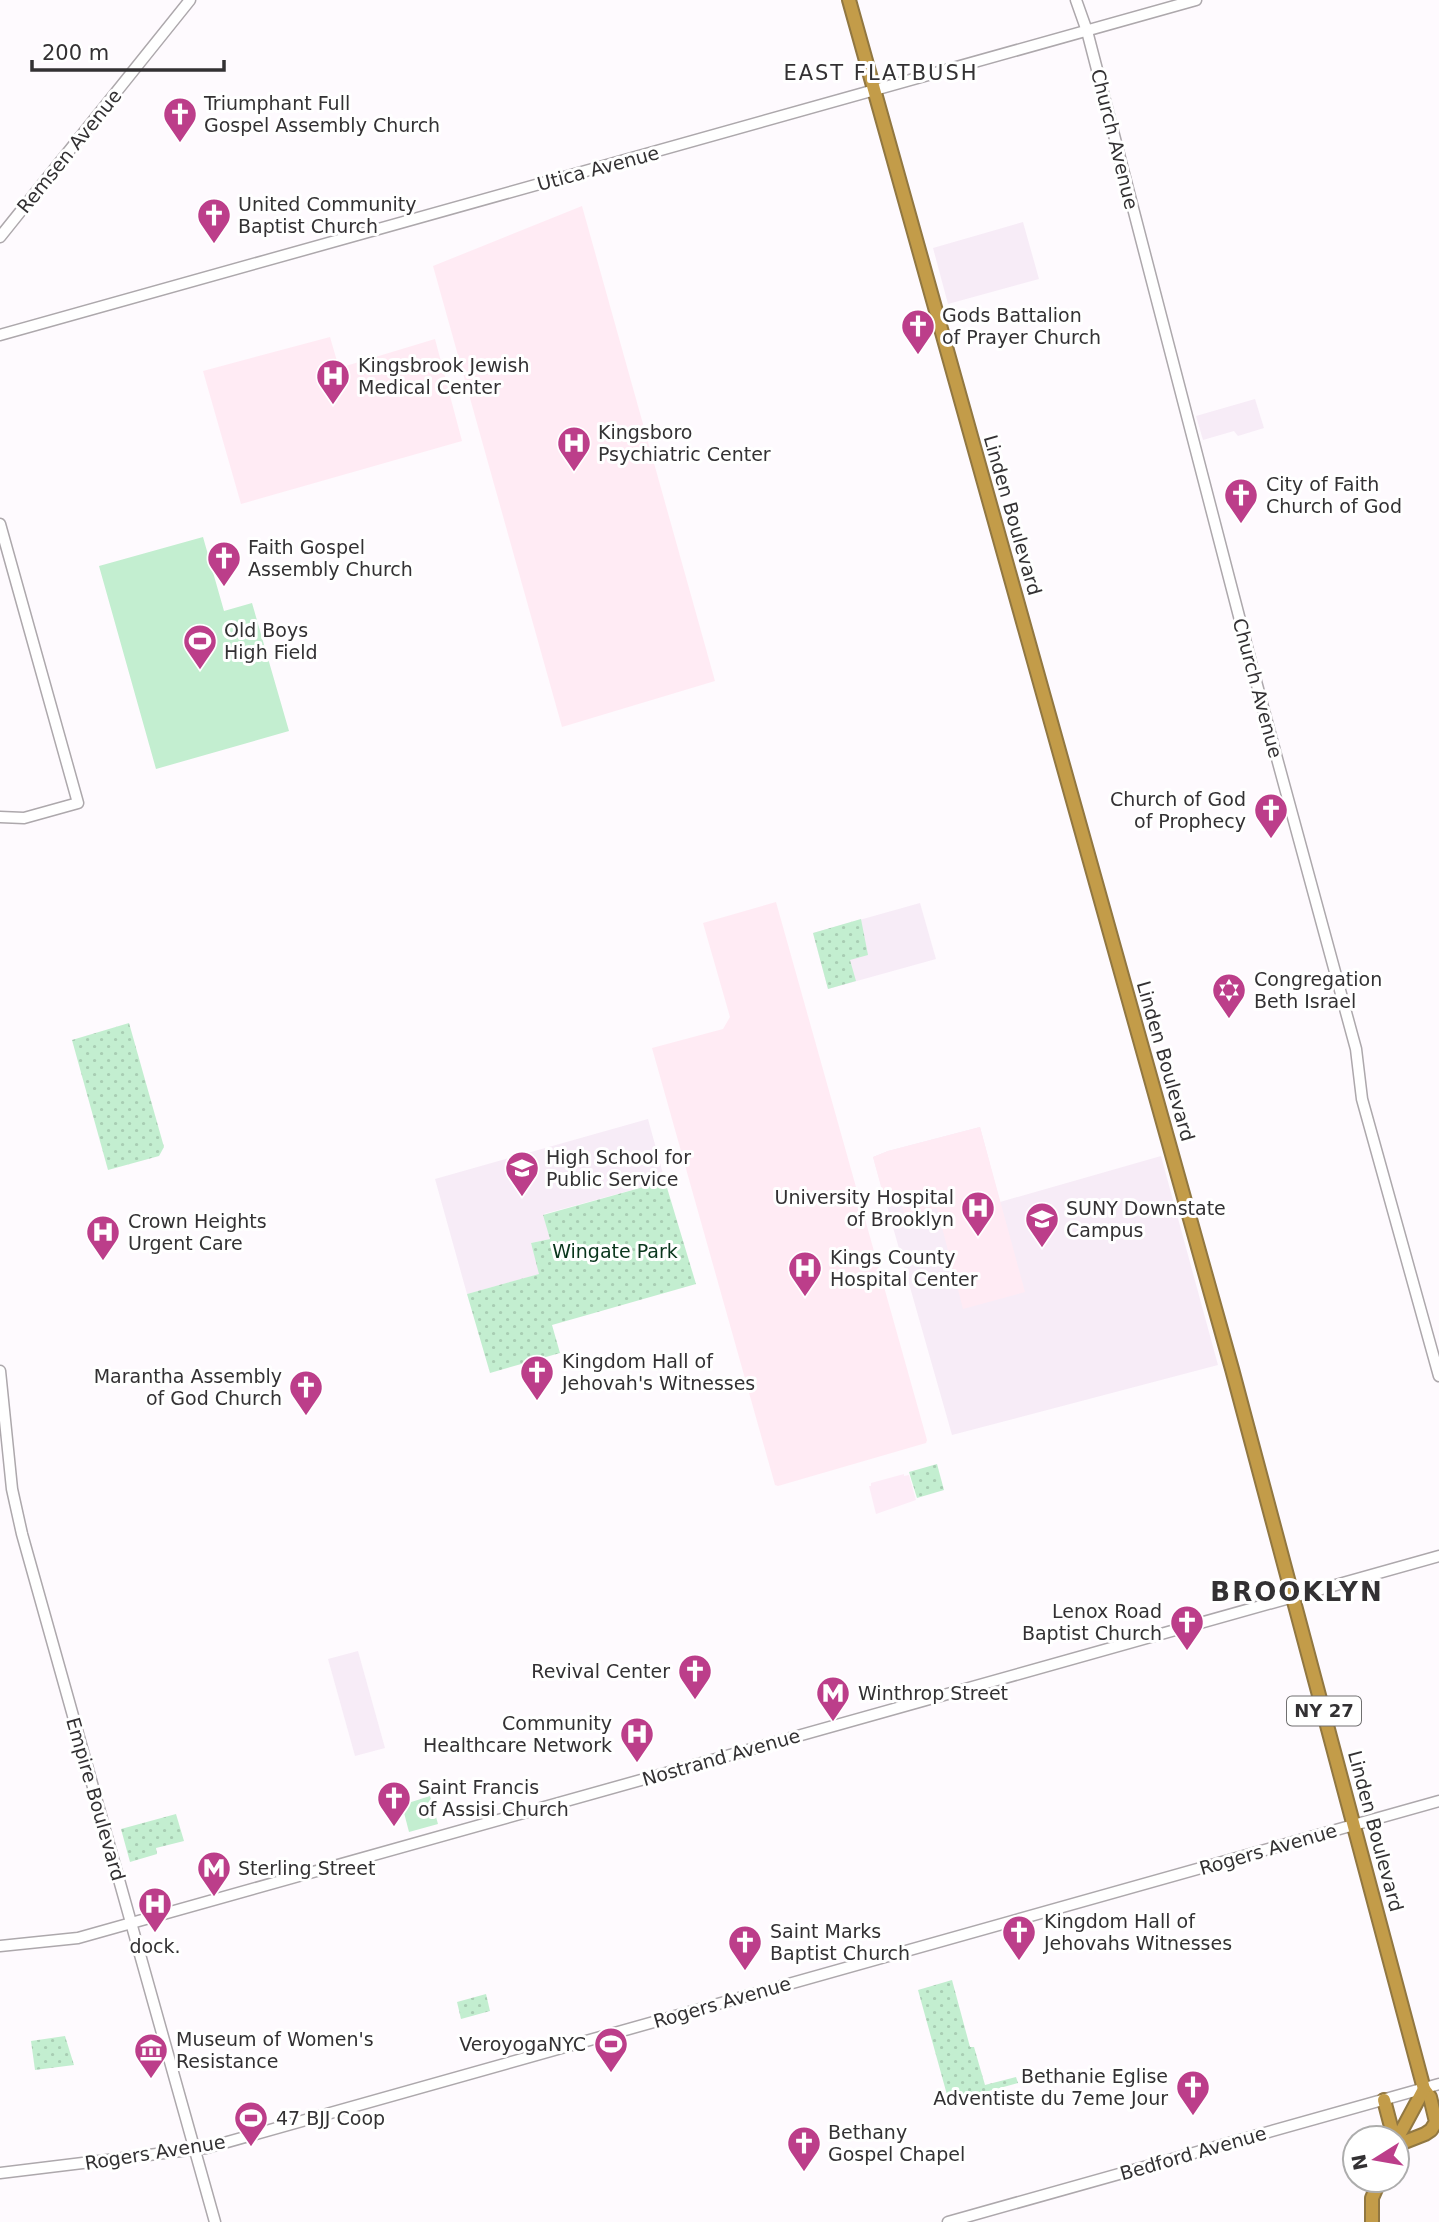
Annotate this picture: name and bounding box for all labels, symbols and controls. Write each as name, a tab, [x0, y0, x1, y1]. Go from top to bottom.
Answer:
scale bar	[32, 28, 224, 72]
text: 200 m	[42, 41, 109, 65]
district label: EAST FLATBUSH	[783, 61, 979, 85]
street label: Church Avenue	[1087, 67, 1143, 211]
street label: Remsen Avenue	[12, 85, 126, 217]
place label: Triumphant Full Gospel Assembly Church	[203, 92, 440, 136]
church icon: Triumphant Full Gospel Assembly Church	[161, 95, 199, 144]
street label: Utica Avenue	[535, 141, 661, 195]
place label: United Community Baptist Church	[238, 193, 416, 237]
church icon: United Community Baptist Church	[195, 196, 233, 245]
place label: Gods Battalion of Prayer Church	[942, 304, 1101, 348]
church icon: Gods Battalion of Prayer Church	[899, 307, 937, 356]
place label: Kingsbrook Jewish Medical Center	[358, 354, 530, 398]
hospital icon: Kingsbrook Jewish Medical Center	[314, 357, 352, 406]
place label: Kingsboro Psychiatric Center	[598, 421, 771, 465]
hospital icon: Kingsboro Psychiatric Center	[555, 424, 593, 473]
street label: Linden Boulevard	[980, 432, 1046, 598]
place label: City of Faith Church of God	[1266, 473, 1402, 517]
church icon: City of Faith Church of God	[1222, 476, 1260, 525]
place label: Faith Gospel Assembly Church	[248, 536, 413, 580]
church icon: Faith Gospel Assembly Church	[205, 539, 243, 588]
street label: Church Avenue	[1229, 616, 1287, 760]
place label: Old Boys High Field	[224, 619, 318, 663]
sports icon: Old Boys High Field	[181, 622, 219, 671]
place label: Church of God of Prophecy	[1110, 788, 1246, 832]
church icon: Church of God of Prophecy	[1252, 791, 1290, 840]
place label: Congregation Beth Israel	[1254, 968, 1382, 1012]
synagogue icon: Congregation Beth Israel	[1210, 971, 1248, 1020]
street label: Linden Boulevard	[1133, 978, 1199, 1144]
place label: High School for Public Service	[546, 1146, 691, 1190]
school or university icon: High School for Public Service	[503, 1149, 541, 1198]
place label: University Hospital of Brooklyn	[775, 1186, 954, 1230]
hospital icon: University Hospital of Brooklyn	[959, 1189, 997, 1238]
place label: SUNY Downstate Campus	[1066, 1197, 1226, 1241]
school or university icon: SUNY Downstate Campus	[1023, 1200, 1061, 1249]
place label: Crown Heights Urgent Care	[128, 1210, 267, 1254]
hospital icon: Crown Heights Urgent Care	[84, 1213, 122, 1262]
park label: Wingate Park	[552, 1240, 678, 1262]
place label: Kings County Hospital Center	[830, 1246, 978, 1290]
hospital icon: Kings County Hospital Center	[786, 1249, 824, 1298]
place label: Kingdom Hall of Jehovah's Witnesses	[561, 1350, 755, 1394]
church icon: Kingdom Hall of Jehovah's Witnesses	[518, 1353, 556, 1402]
place label: Marantha Assembly of God Church	[94, 1365, 282, 1409]
church icon: Marantha Assembly of God Church	[287, 1368, 325, 1417]
district label: BROOKLYN	[1210, 1577, 1384, 1607]
place label: Lenox Road Baptist Church	[1022, 1600, 1162, 1644]
church icon: Lenox Road Baptist Church	[1168, 1603, 1206, 1652]
church icon: Revival Center	[676, 1652, 714, 1701]
place label: Revival Center	[531, 1660, 670, 1682]
metro station icon: Winthrop Street	[814, 1674, 852, 1723]
place label: Winthrop Street	[858, 1682, 1008, 1704]
road number: NY 27	[1287, 1696, 1361, 1726]
place label: Community Healthcare Network	[423, 1712, 612, 1756]
street label: Empire Boulevard	[62, 1715, 130, 1883]
hospital icon: Community Healthcare Network	[618, 1715, 656, 1764]
street label: Nostrand Avenue	[639, 1724, 803, 1790]
street label: Linden Boulevard	[1344, 1748, 1408, 1914]
place label: Saint Francis of Assisi Church	[418, 1776, 569, 1820]
church icon: Saint Francis of Assisi Church	[375, 1779, 413, 1828]
street label: Rogers Avenue	[1197, 1819, 1339, 1879]
metro station icon: Sterling Street	[195, 1849, 233, 1898]
place label: Sterling Street	[238, 1857, 375, 1879]
hospital icon: dock.	[136, 1885, 174, 1934]
place label: Kingdom Hall of Jehovahs Witnesses	[1043, 1910, 1232, 1954]
church icon: Kingdom Hall of Jehovahs Witnesses	[1000, 1913, 1038, 1962]
place label: Saint Marks Baptist Church	[770, 1920, 910, 1964]
church icon: Saint Marks Baptist Church	[726, 1923, 764, 1972]
place label: dock.	[129, 1935, 181, 1957]
street label: Rogers Avenue	[651, 1972, 793, 2032]
sports icon: VeroyogaNYC	[592, 2025, 630, 2074]
place label: Museum of Women's Resistance	[176, 2028, 374, 2072]
museum icon: Museum of Women's Resistance	[132, 2031, 170, 2080]
place label: VeroyogaNYC	[459, 2033, 586, 2055]
place label: Bethanie Eglise Adventiste du 7eme Jour	[933, 2065, 1168, 2109]
church icon: Bethanie Eglise Adventiste du 7eme Jour	[1174, 2068, 1212, 2117]
sports icon: 47 BJJ Coop	[232, 2099, 270, 2148]
place label: 47 BJJ Coop	[276, 2107, 385, 2129]
place label: Bethany Gospel Chapel	[828, 2121, 965, 2165]
street label: Bedford Avenue	[1117, 2122, 1269, 2184]
church icon: Bethany Gospel Chapel	[785, 2124, 823, 2173]
north arrow	[1341, 2124, 1411, 2194]
street label: Rogers Avenue	[83, 2130, 227, 2174]
text: N	[1347, 2152, 1372, 2172]

